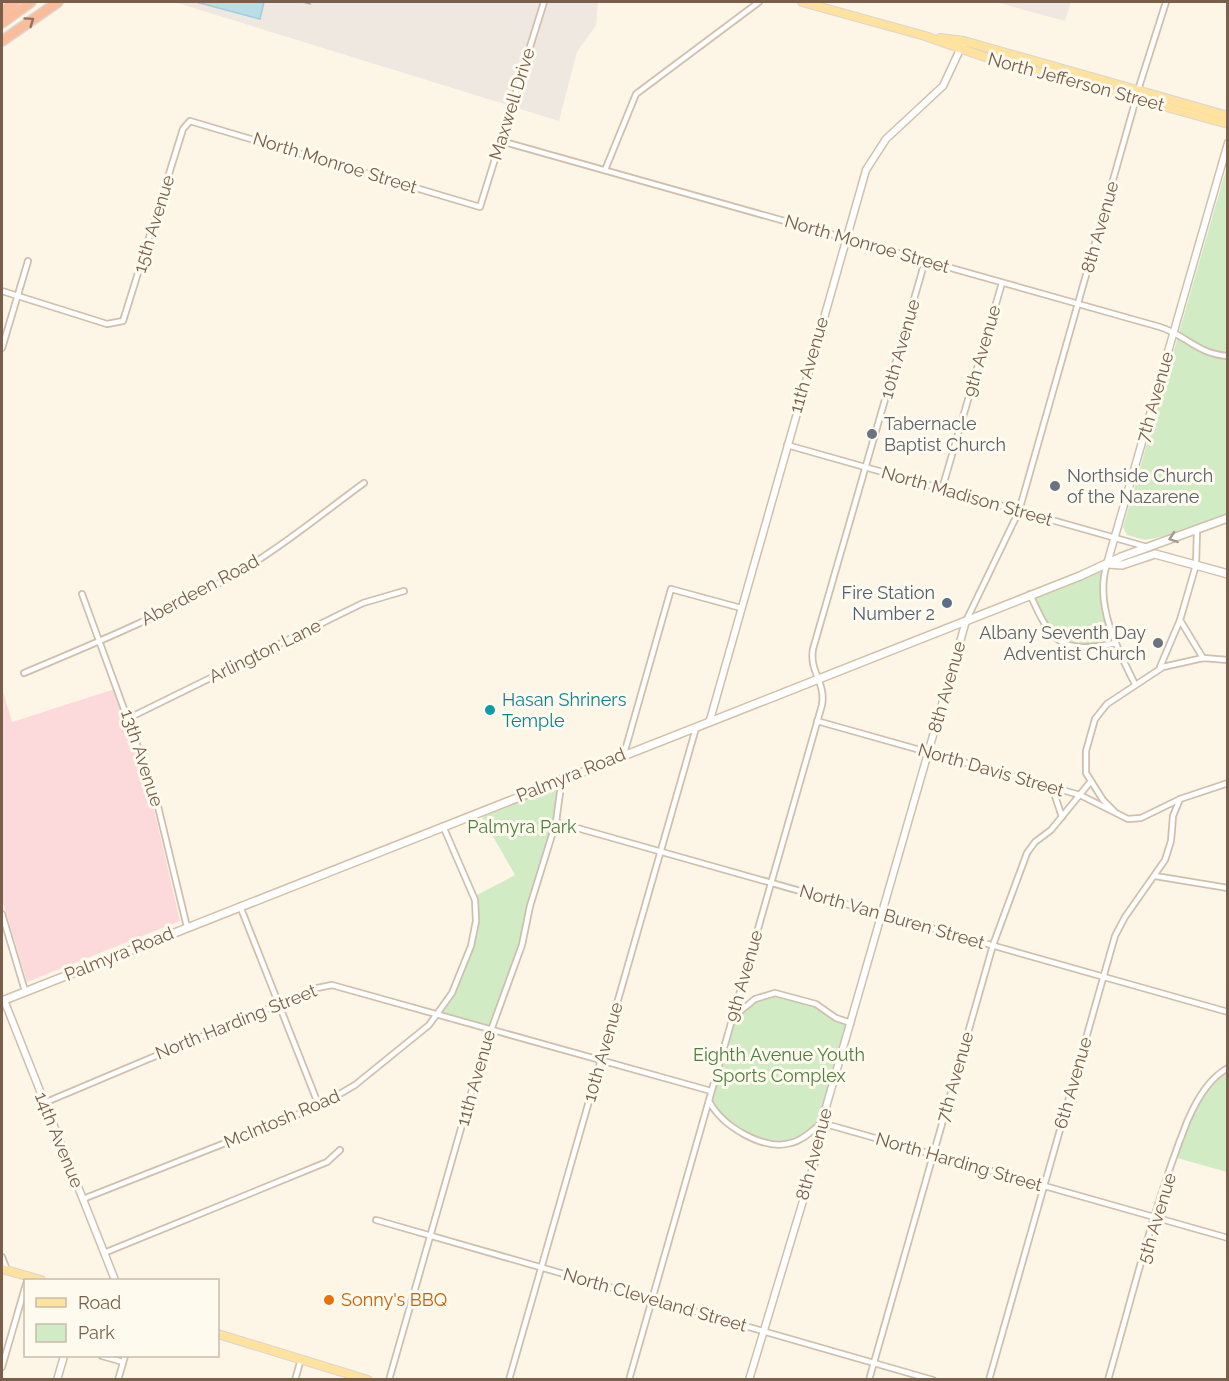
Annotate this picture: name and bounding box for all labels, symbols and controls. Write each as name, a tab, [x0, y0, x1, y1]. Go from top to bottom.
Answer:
one-way arrow	[23, 17, 34, 28]
street label: Maxwell Drive	[484, 45, 539, 163]
street label: North Jefferson Street	[986, 48, 1167, 115]
street label: North Monroe Street	[251, 128, 420, 197]
street label: 15th Avenue	[129, 172, 178, 275]
street label: 8th Avenue	[1076, 178, 1123, 275]
street label: North Monroe Street	[782, 210, 952, 277]
street label: 10th Avenue	[875, 296, 924, 401]
street label: 9th Avenue	[958, 302, 1005, 399]
street label: 11th Avenue	[785, 314, 832, 415]
street label: 7th Avenue	[1132, 349, 1178, 445]
place label: Tabernacle Baptist Church	[884, 413, 1006, 455]
marker: Tabernacle Baptist Church	[865, 427, 879, 441]
street label: North Madison Street	[879, 461, 1055, 530]
place label: Northside Church of the Nazarene	[1067, 465, 1213, 507]
marker: Northside Church of the Nazarene	[1048, 479, 1062, 493]
one-way arrow	[1168, 531, 1179, 544]
street label: Aberdeen Road	[137, 550, 262, 629]
place label: Fire Station Number 2	[842, 582, 935, 624]
marker: Fire Station Number 2	[940, 596, 954, 610]
street label: Arlington Lane	[205, 614, 325, 687]
place label: Albany Seventh Day Adventist Church	[979, 622, 1146, 664]
marker: Albany Seventh Day Adventist Church	[1151, 636, 1165, 650]
street label: 8th Avenue	[923, 638, 970, 735]
place label: Hasan Shriners Temple	[502, 689, 627, 731]
marker: Hasan Shriners Temple	[483, 703, 497, 717]
street label: 13th Avenue	[117, 707, 168, 810]
street label: North Davis Street	[916, 739, 1067, 800]
street label: Palmyra Road	[513, 743, 628, 806]
park label: Palmyra Park	[467, 816, 577, 837]
street label: North Van Buren Street	[797, 880, 987, 953]
street label: Palmyra Road	[61, 922, 176, 985]
street label: 9th Avenue	[720, 927, 767, 1024]
street label: North Harding Street	[152, 980, 320, 1064]
street label: 10th Avenue	[578, 999, 627, 1104]
street label: 11th Avenue	[452, 1027, 499, 1128]
street label: 7th Avenue	[932, 1029, 978, 1125]
street label: 6th Avenue	[1049, 1034, 1096, 1131]
park label: Eighth Avenue Youth Sports Complex	[693, 1044, 865, 1086]
street label: McIntosh Road	[221, 1085, 343, 1152]
street label: 14th Avenue	[31, 1089, 88, 1191]
street label: 8th Avenue	[791, 1105, 836, 1202]
street label: North Harding Street	[873, 1128, 1045, 1195]
street label: 5th Avenue	[1133, 1170, 1180, 1266]
street label: North Cleveland Street	[561, 1263, 749, 1336]
legend	[24, 1279, 219, 1357]
place label: Sonny's BBQ	[341, 1289, 447, 1310]
text: Road	[78, 1292, 121, 1313]
marker: Sonny's BBQ	[322, 1293, 336, 1307]
text: Park	[78, 1322, 115, 1343]

